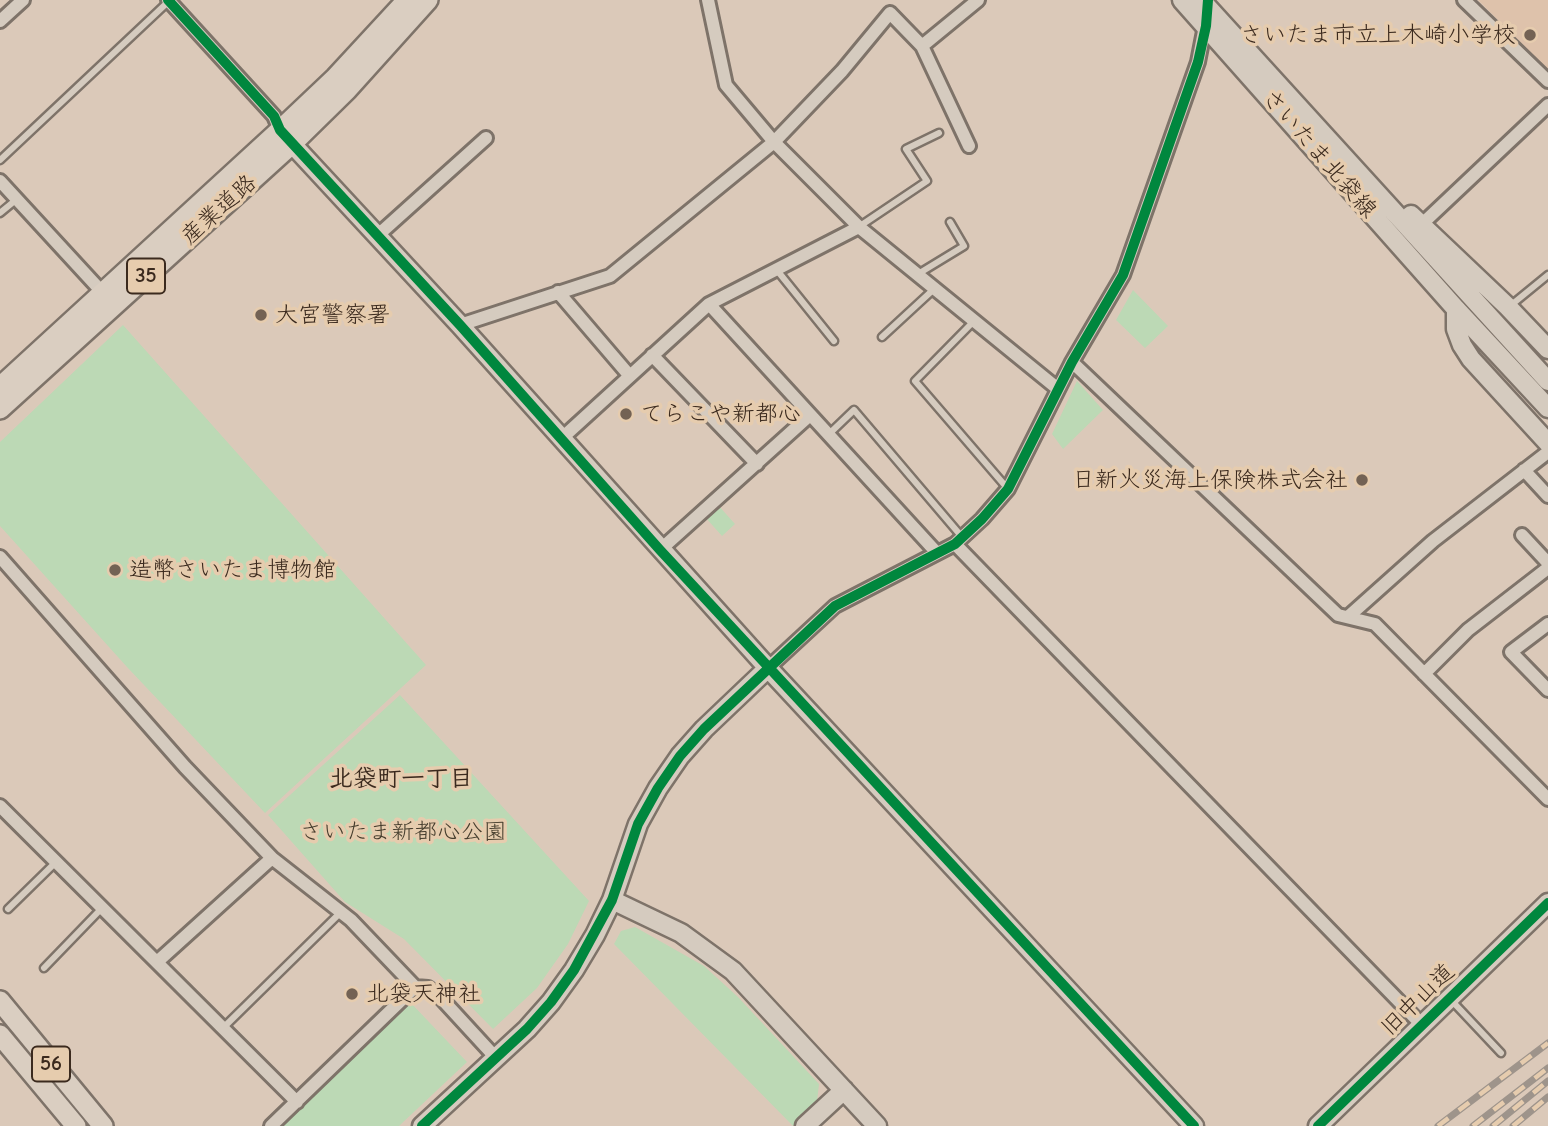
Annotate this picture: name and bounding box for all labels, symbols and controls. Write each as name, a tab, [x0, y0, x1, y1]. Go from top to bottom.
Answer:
place label: さいたま市立上木崎小学校	[1240, 21, 1516, 49]
marker: さいたま市立上木崎小学校	[1522, 27, 1538, 43]
street label: さいたま北袋線	[1256, 84, 1382, 224]
street label: 産業道路	[176, 169, 262, 251]
road number: 35	[127, 258, 165, 294]
place label: 大宮警察署	[275, 301, 390, 329]
marker: 大宮警察署	[253, 307, 269, 323]
place label: てらこや新都心	[640, 400, 801, 428]
marker: てらこや新都心	[618, 406, 634, 422]
place label: 日新火災海上保険株式会社	[1072, 466, 1348, 494]
marker: 日新火災海上保険株式会社	[1354, 472, 1370, 488]
place label: 造幣さいたま博物館	[129, 556, 336, 584]
marker: 造幣さいたま博物館	[107, 562, 123, 578]
district label: 北袋町一丁目	[329, 765, 473, 793]
park label: さいたま新都心公園	[300, 818, 506, 846]
street label: 旧中山道	[1375, 958, 1461, 1042]
place label: 北袋天神社	[366, 980, 481, 1008]
marker: 北袋天神社	[344, 986, 360, 1002]
road number: 56	[32, 1046, 70, 1082]

